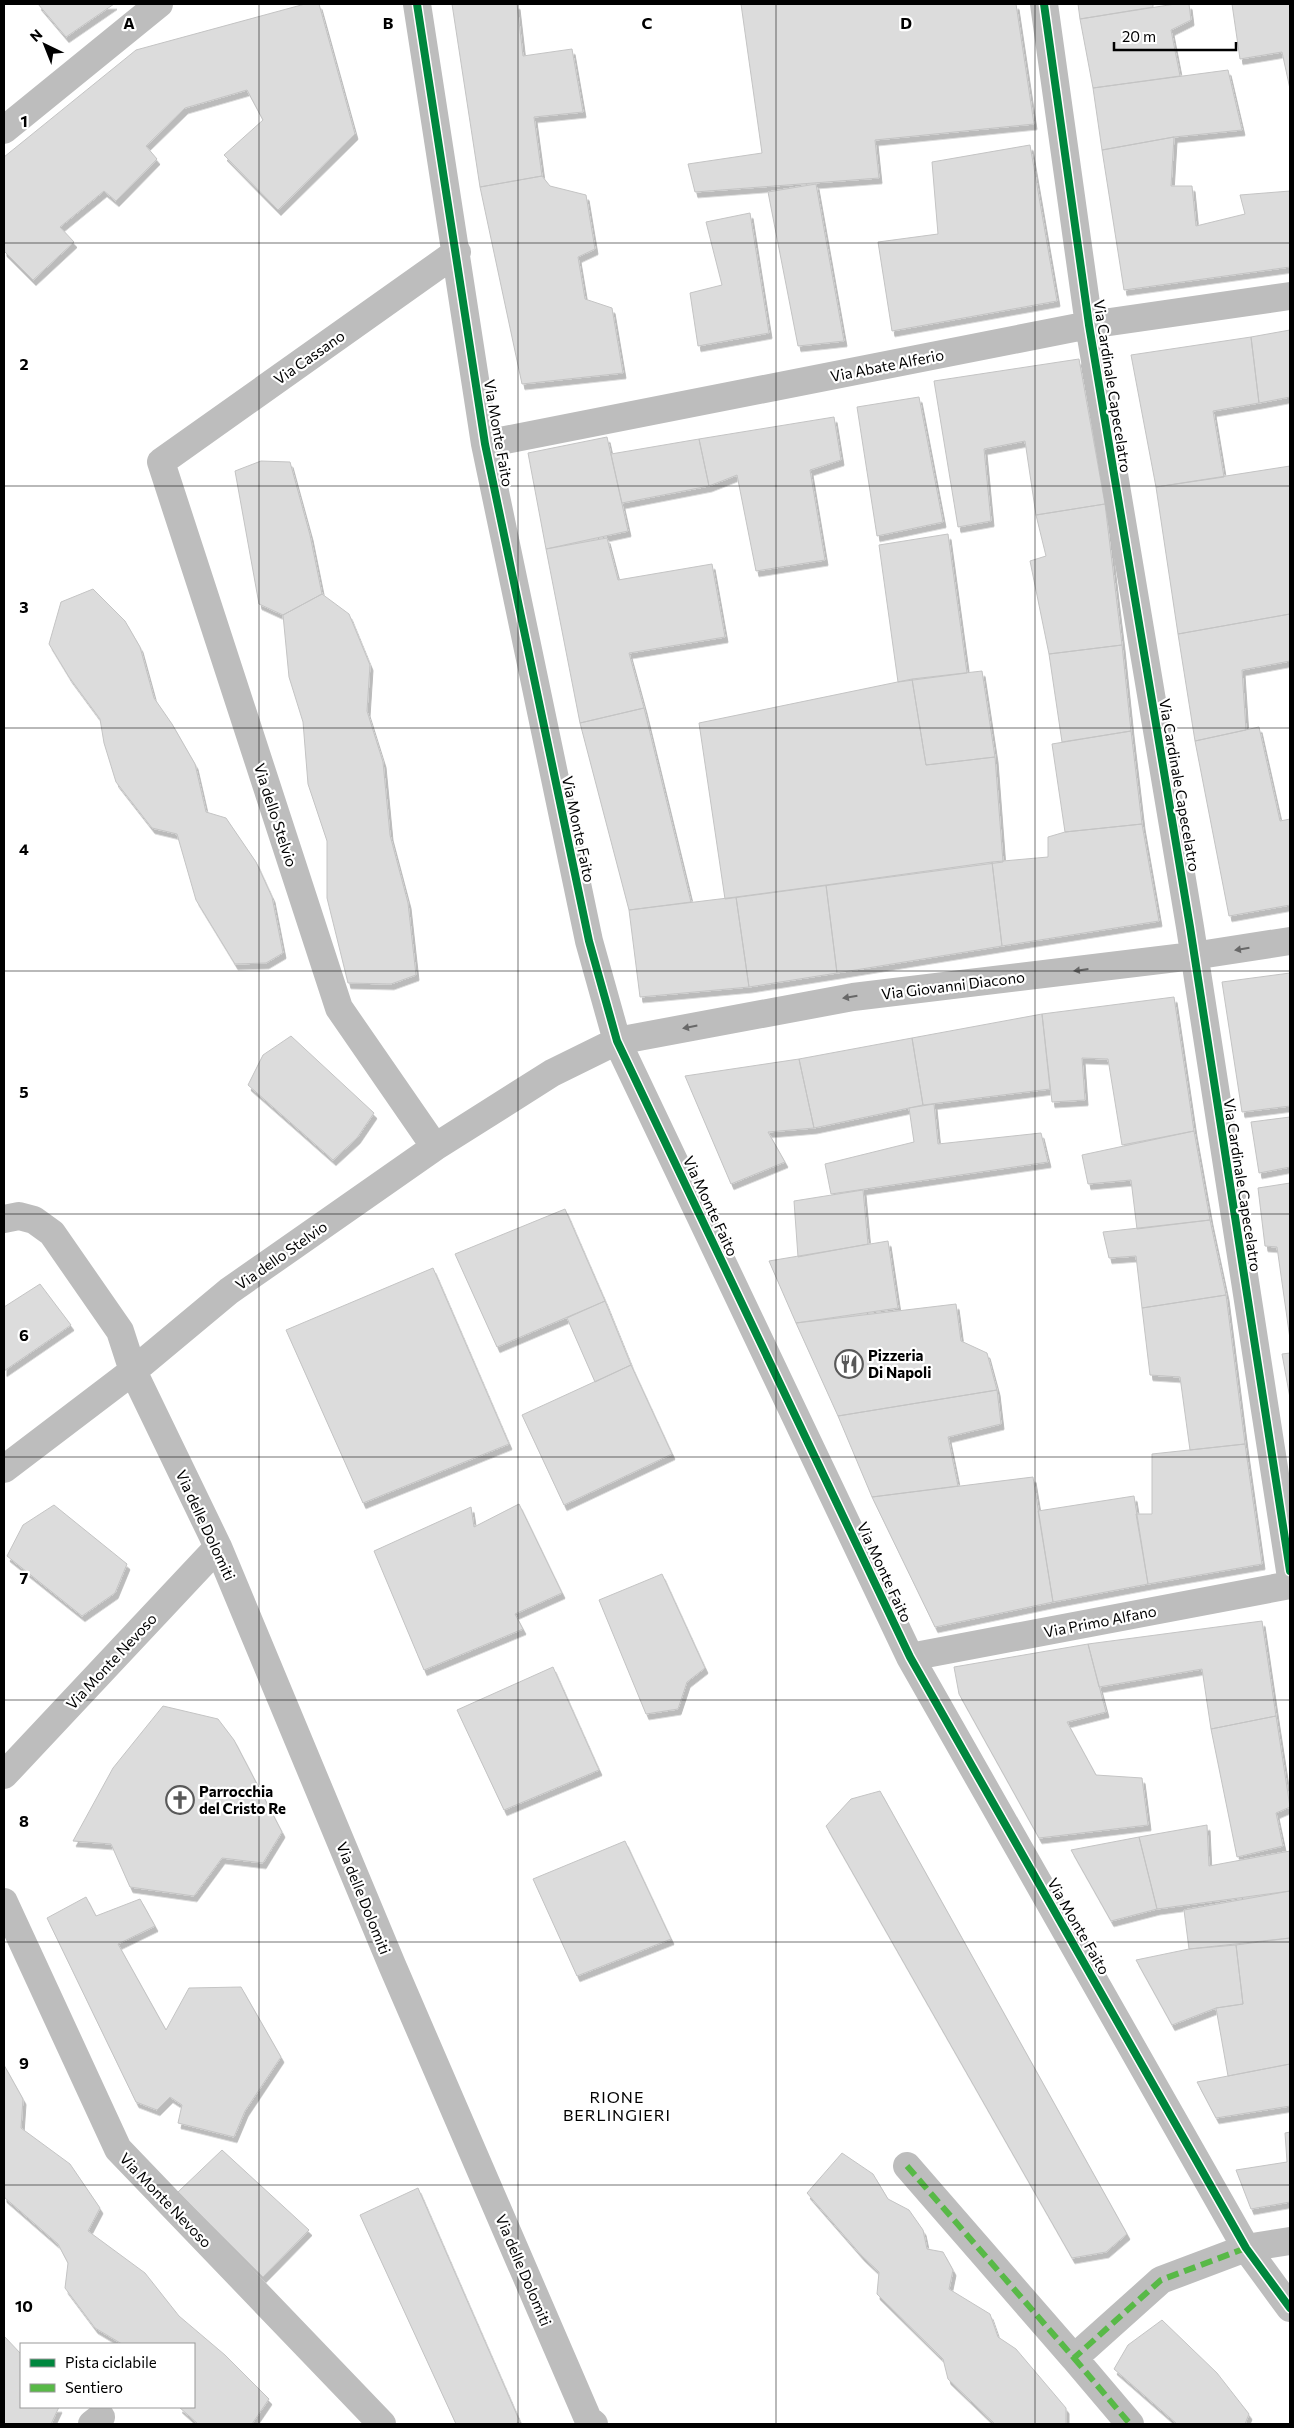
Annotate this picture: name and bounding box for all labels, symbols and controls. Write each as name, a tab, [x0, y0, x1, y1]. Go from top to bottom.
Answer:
text: A	[123, 13, 135, 32]
text: B	[383, 13, 394, 32]
text: C	[642, 13, 653, 32]
text: D	[900, 13, 912, 32]
north arrow	[20, 20, 70, 70]
scale bar	[1114, 20, 1236, 52]
text: N	[26, 25, 45, 45]
text: 20 m	[1122, 27, 1156, 45]
text: 1	[20, 111, 28, 130]
street label: Via Cardinale Capecelatro	[1090, 298, 1136, 474]
street label: Via Cassano	[270, 326, 348, 388]
street label: Via Abate Alferio	[829, 345, 945, 385]
text: 2	[19, 354, 29, 373]
street label: Via Monte Faito	[481, 378, 517, 488]
text: 3	[19, 597, 29, 616]
street label: Via Cardinale Capecelatro	[1156, 697, 1204, 873]
street label: Via dello Stelvio	[251, 761, 301, 869]
street label: Via Monte Faito	[559, 774, 599, 884]
text: 4	[19, 839, 29, 858]
one-way arrow	[1234, 945, 1250, 953]
one-way arrow	[1073, 966, 1089, 974]
street label: Via Giovanni Diacono	[880, 967, 1026, 1003]
one-way arrow	[842, 994, 858, 1002]
one-way arrow	[682, 1024, 698, 1032]
text: 5	[19, 1082, 29, 1101]
street label: Via Cardinale Capecelatro	[1220, 1097, 1266, 1273]
street label: Via Monte Faito	[680, 1153, 742, 1259]
street label: Via dello Stelvio	[232, 1217, 330, 1293]
text: 6	[19, 1325, 29, 1344]
place label: Pizzeria Di Napoli	[868, 1346, 931, 1381]
restaurant icon: Pizzeria Di Napoli	[834, 1349, 864, 1379]
street label: Via delle Dolomiti	[173, 1467, 239, 1583]
street label: Via Monte Faito	[854, 1519, 916, 1625]
text: 7	[20, 1568, 29, 1587]
street label: Via Primo Alfano	[1042, 1601, 1158, 1641]
street label: Via Monte Nevoso	[62, 1609, 160, 1713]
place label: Parrocchia del Cristo Re	[199, 1782, 286, 1817]
church icon: Parrocchia del Cristo Re	[165, 1785, 195, 1815]
text: 8	[19, 1811, 29, 1830]
street label: Via delle Dolomiti	[333, 1839, 395, 1957]
street label: Via Monte Faito	[1044, 1874, 1114, 1978]
text: 9	[19, 2053, 29, 2072]
district label: RIONE BERLINGIERI	[563, 2087, 671, 2124]
street label: Via Monte Nevoso	[116, 2149, 216, 2251]
street label: Via delle Dolomiti	[492, 2211, 556, 2329]
text: 10	[15, 2296, 33, 2315]
legend	[20, 2343, 195, 2408]
text: Pista ciclabile	[65, 2353, 157, 2371]
text: Sentiero	[65, 2378, 123, 2396]

